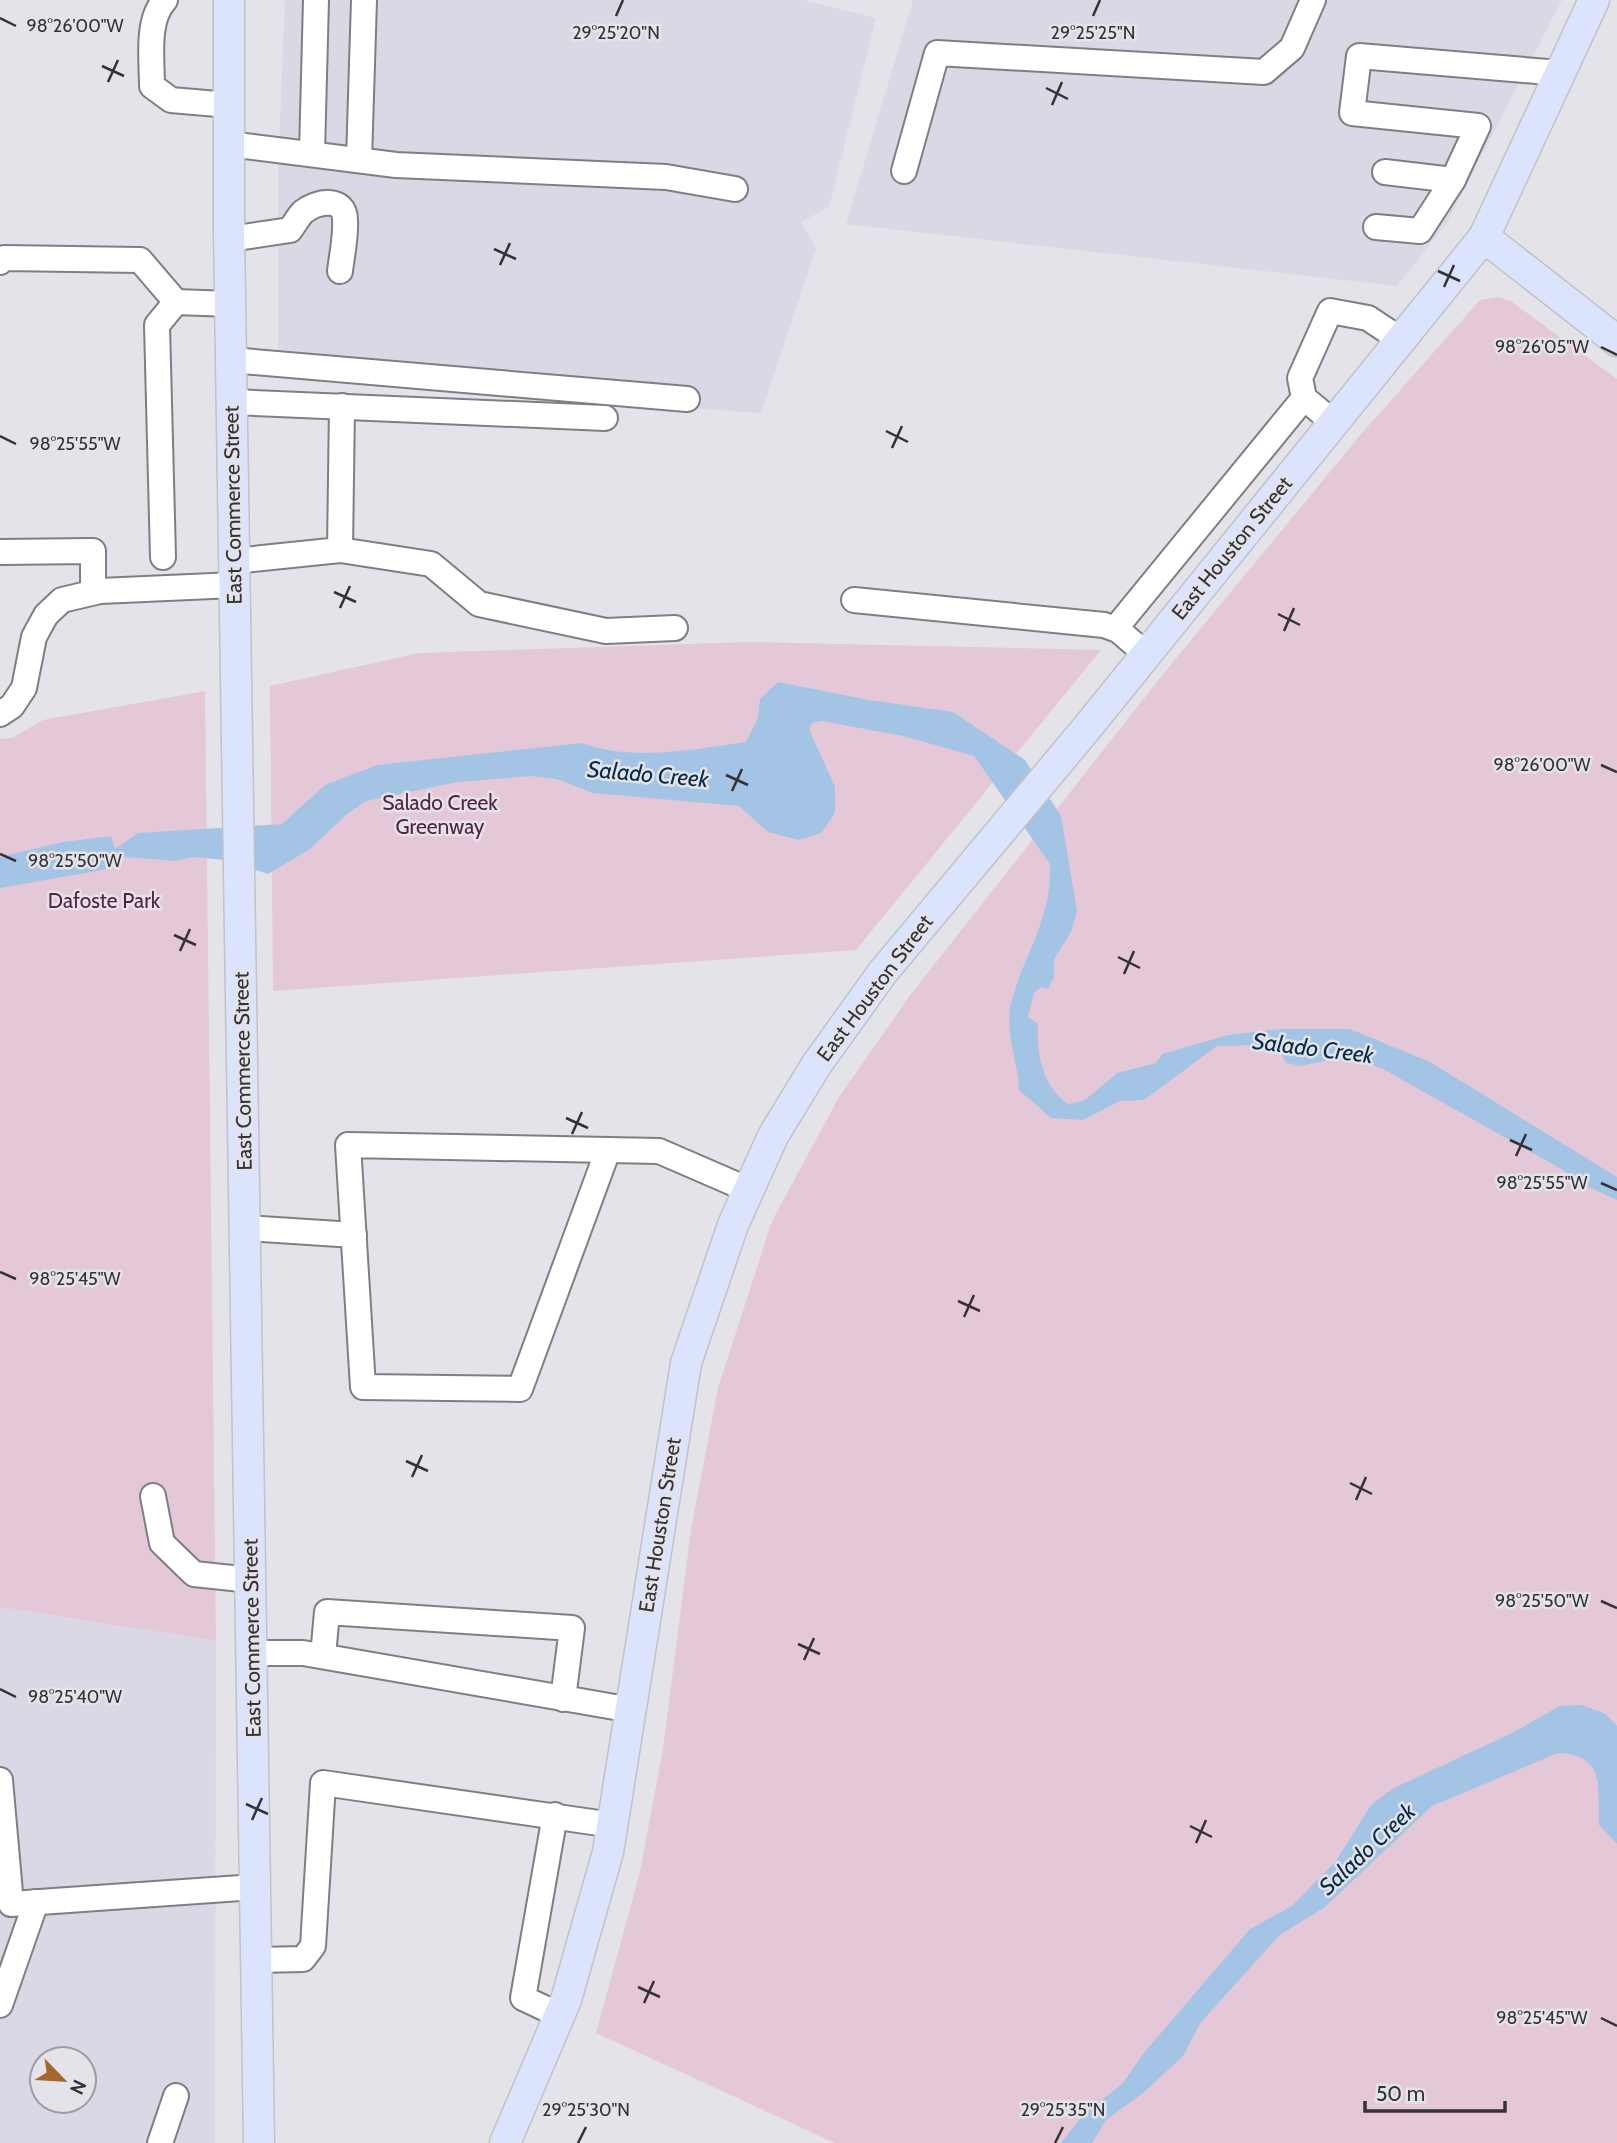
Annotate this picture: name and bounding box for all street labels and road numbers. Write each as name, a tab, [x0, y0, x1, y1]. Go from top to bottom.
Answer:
street label: East Commerce Street	[218, 405, 247, 605]
street label: East Houston Street	[1166, 471, 1297, 624]
street label: East Houston Street	[811, 910, 938, 1066]
street label: East Commerce Street	[228, 971, 257, 1171]
street label: East Houston Street	[633, 1436, 686, 1614]
street label: East Commerce Street	[237, 1538, 266, 1738]

